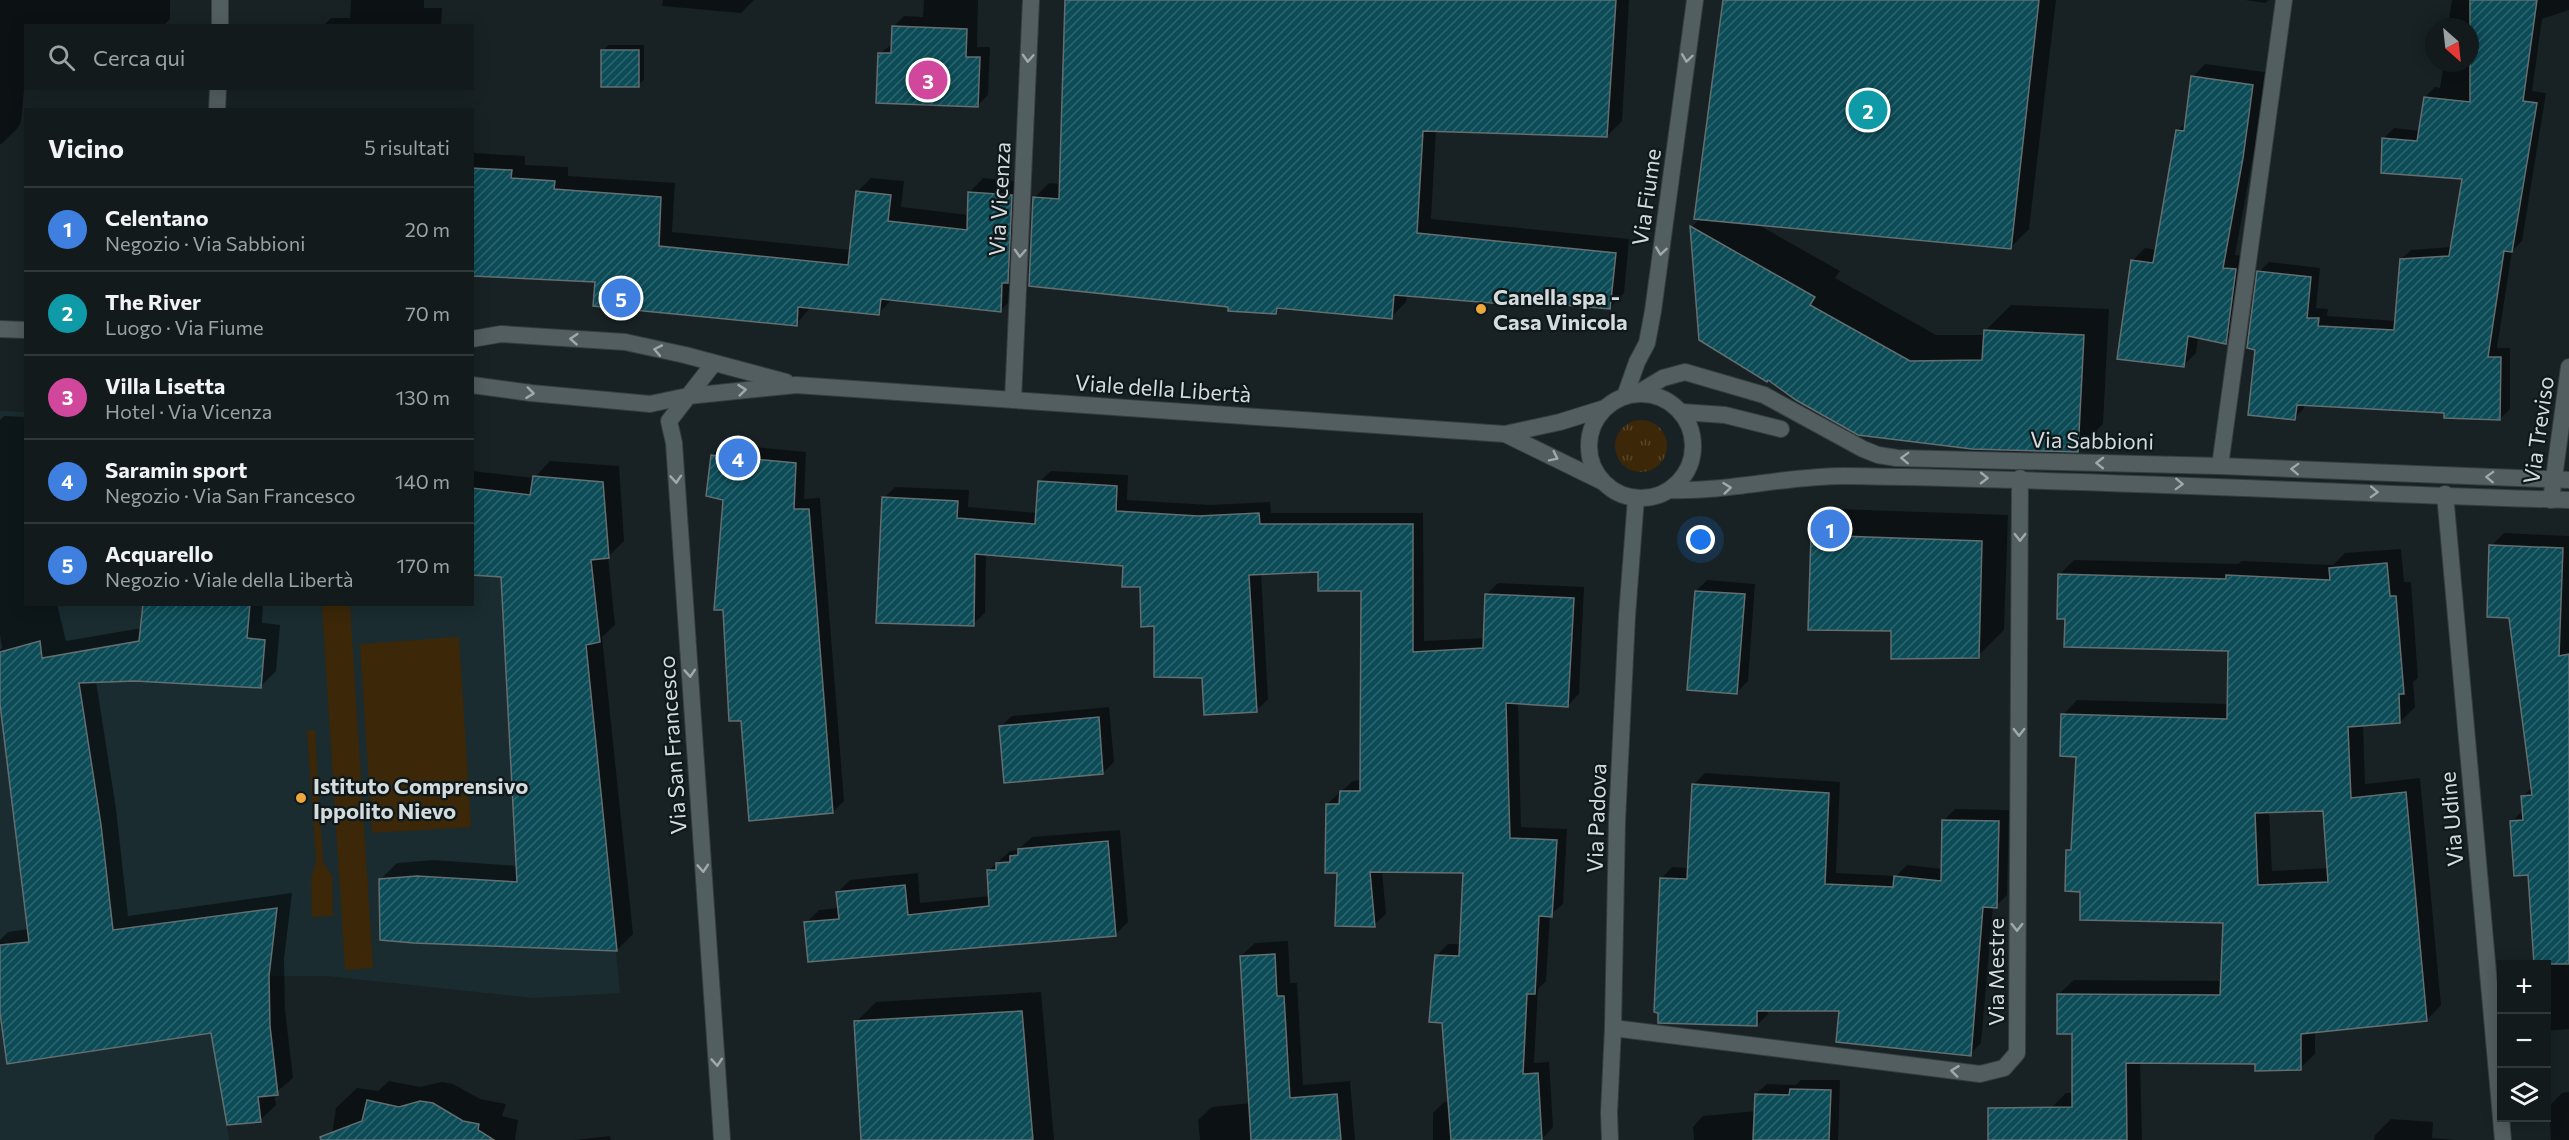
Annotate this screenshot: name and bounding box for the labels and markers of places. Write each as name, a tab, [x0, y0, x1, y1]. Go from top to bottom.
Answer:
pin: 3	[908, 58, 948, 103]
pin: 2	[1848, 88, 1888, 132]
pin: 5	[602, 276, 640, 320]
place label: Canella spa - Casa Vinicola	[1493, 283, 1628, 335]
marker: Canella spa - Casa Vinicola	[1474, 302, 1488, 316]
pin: 4	[718, 436, 758, 480]
pin: 1	[1810, 506, 1850, 552]
place label: Istituto Comprensivo Ippolito Nievo	[313, 772, 528, 824]
marker: Istituto Comprensivo Ippolito Nievo	[294, 791, 308, 805]

